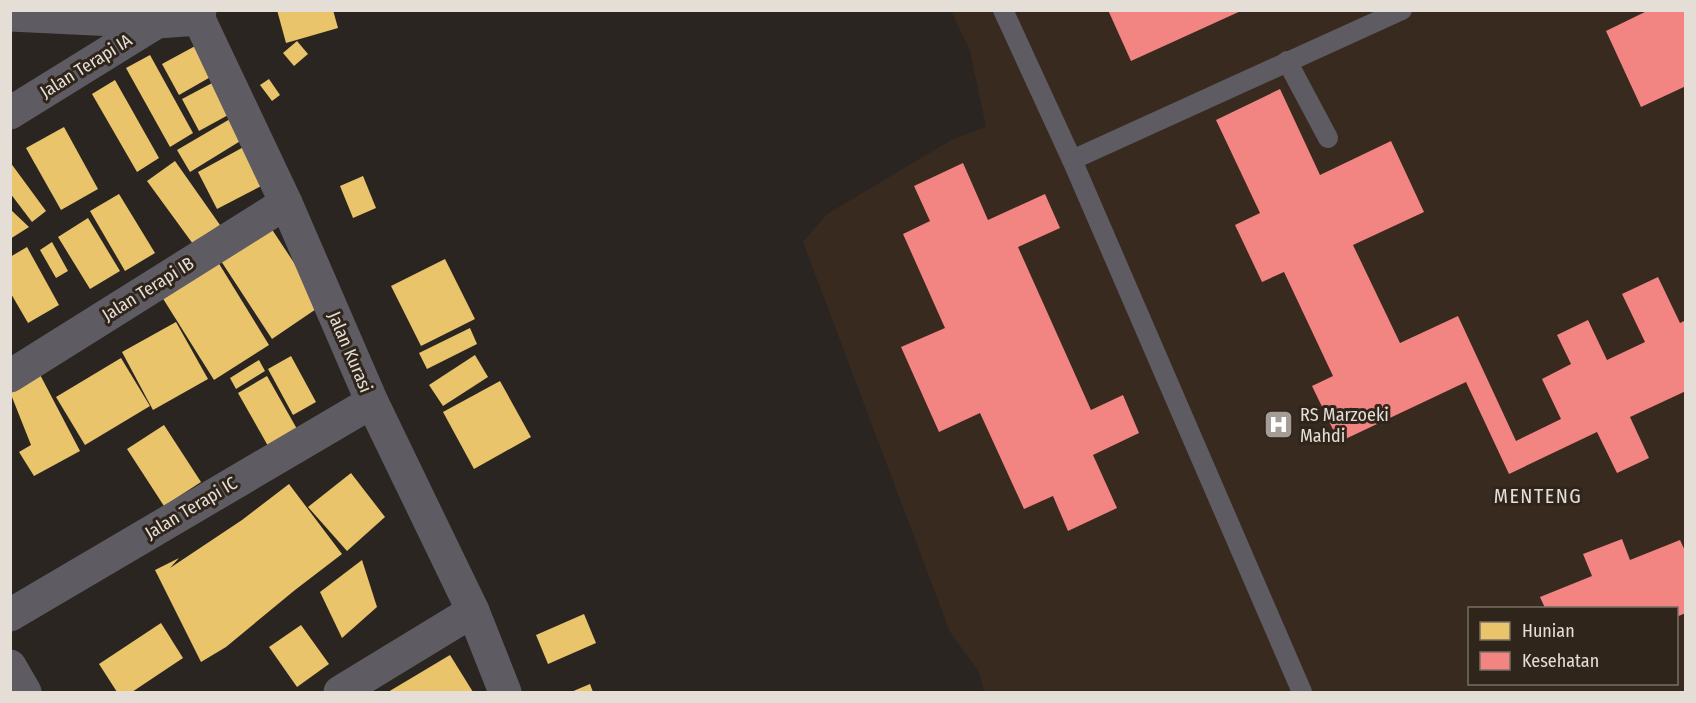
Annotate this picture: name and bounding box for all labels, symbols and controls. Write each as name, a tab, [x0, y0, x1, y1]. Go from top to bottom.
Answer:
street label: Jalan Terapi IA	[36, 29, 136, 103]
street label: Jalan Terapi IB	[98, 252, 198, 326]
street label: Jalan Kurasi	[323, 308, 377, 396]
place label: RS Marzoeki Mahdi	[1300, 404, 1389, 447]
hospital icon: RS Marzoeki Mahdi	[1263, 409, 1295, 441]
street label: Jalan Terapi IC	[141, 472, 241, 544]
district label: MENTENG	[1494, 484, 1582, 508]
legend	[1468, 607, 1678, 685]
text: Hunian	[1522, 620, 1575, 642]
text: Kesehatan	[1522, 650, 1599, 672]

